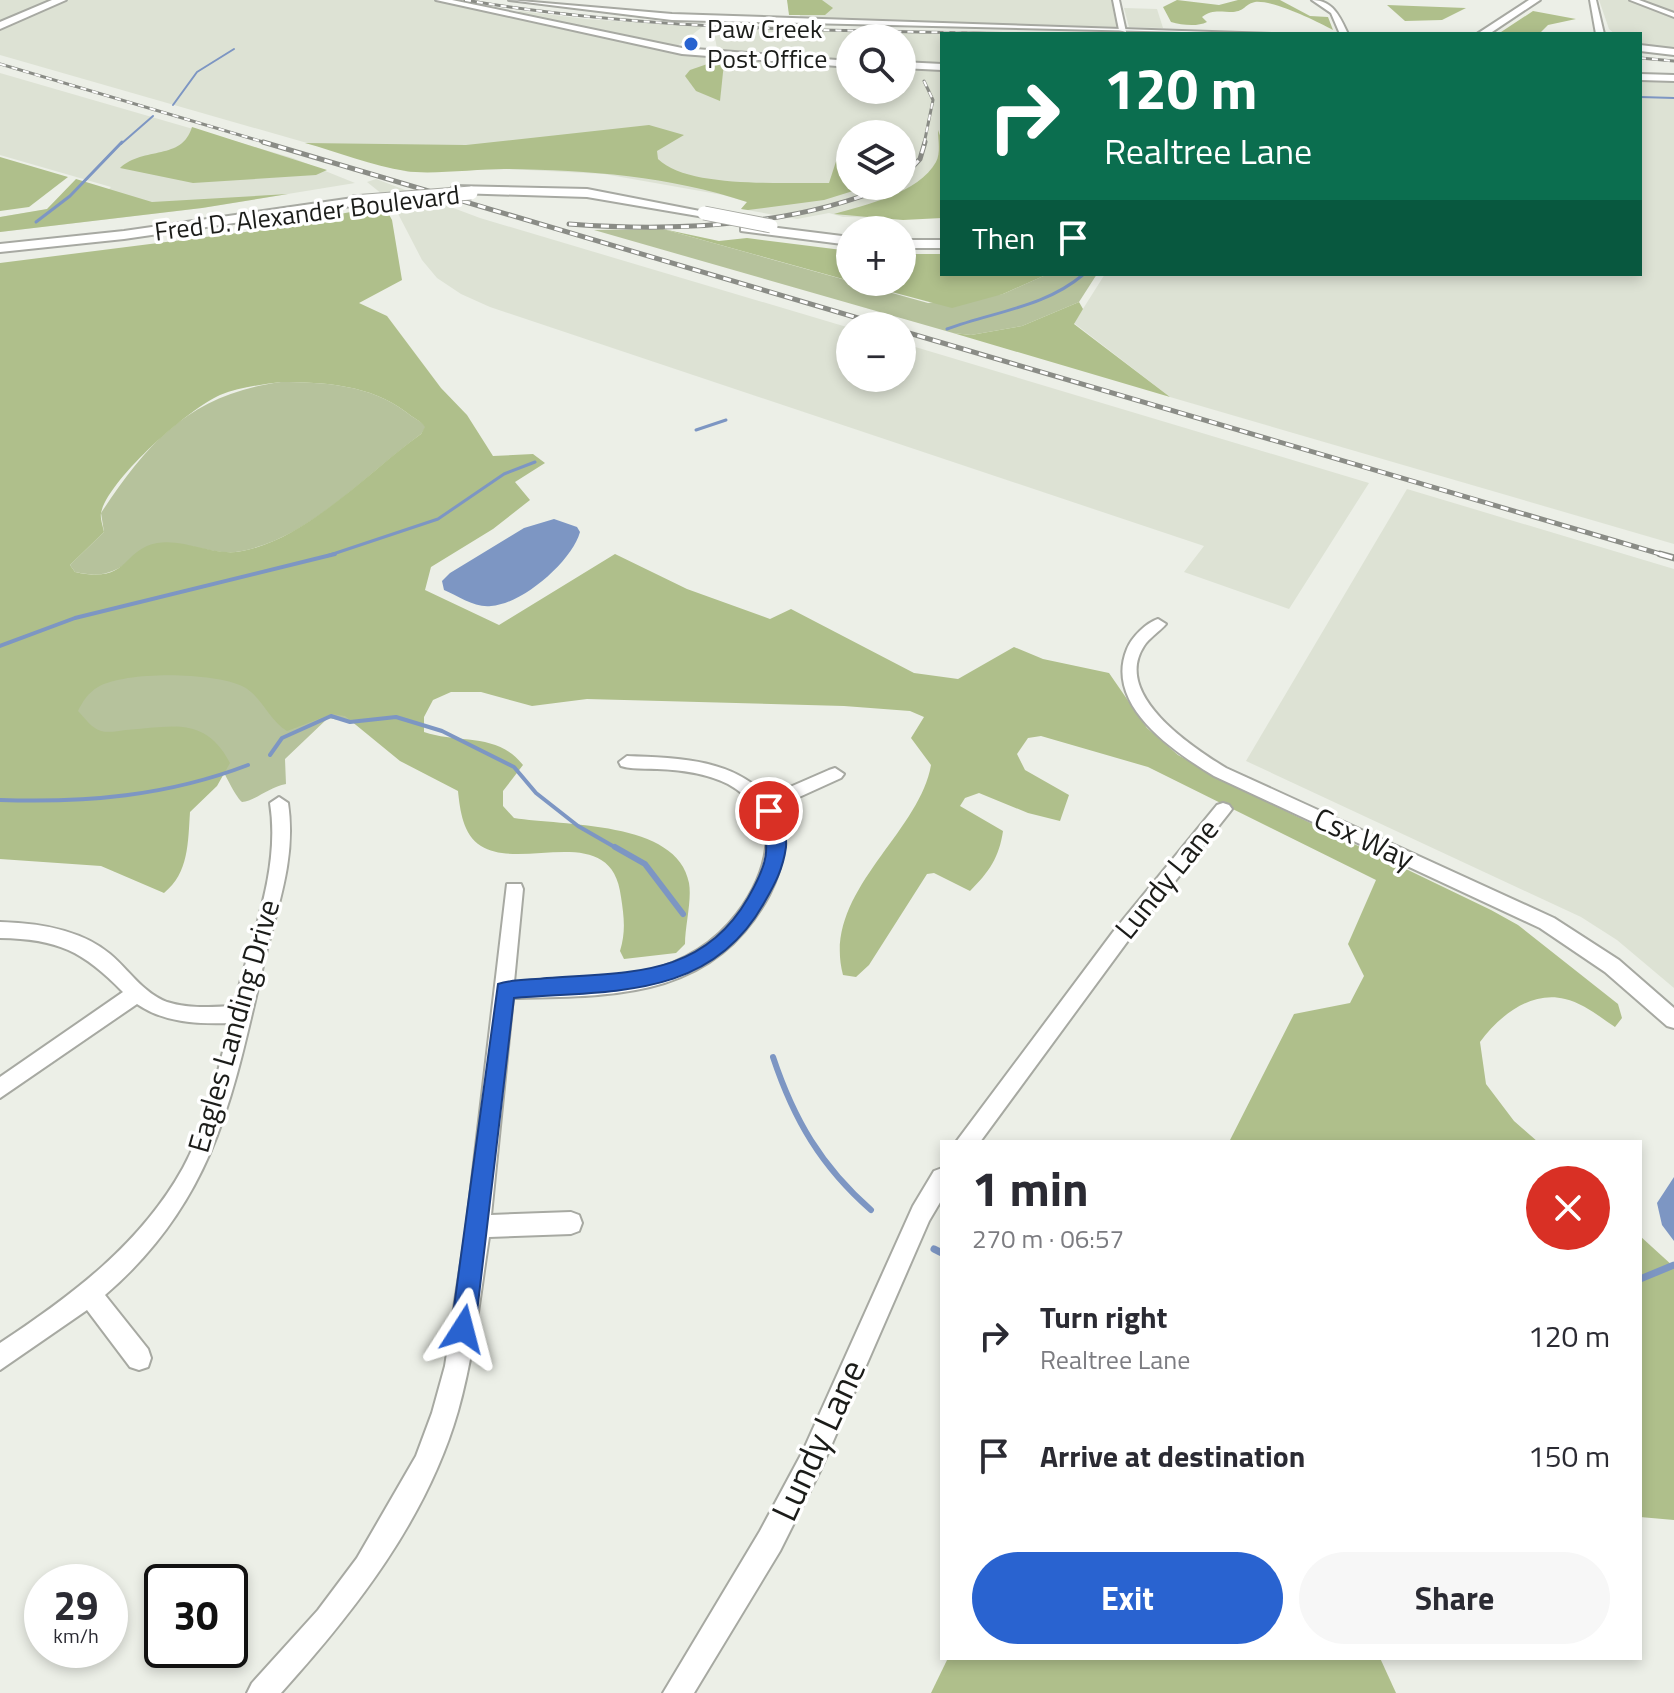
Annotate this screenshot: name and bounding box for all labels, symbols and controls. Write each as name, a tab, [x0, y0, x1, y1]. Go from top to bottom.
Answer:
place label: Paw Creek Post Office	[707, 9, 827, 78]
map controls	[836, 24, 916, 392]
button: search	[836, 24, 916, 104]
marker: Paw Creek Post Office	[682, 35, 700, 53]
text: 120 m	[1104, 46, 1257, 131]
icon: right	[972, 64, 1076, 168]
button: layers	[836, 120, 916, 200]
text: Realtree Lane	[1104, 123, 1312, 178]
street label: Fred D. Alexander Boulevard	[152, 174, 462, 251]
text: Then	[972, 215, 1035, 261]
button: +	[836, 216, 916, 296]
icon: arrive	[1051, 216, 1095, 260]
button: −	[836, 312, 916, 392]
pin	[735, 777, 803, 845]
icon: arrive	[747, 789, 791, 833]
street label: Csx Way	[1307, 795, 1422, 881]
street label: Lundy Lane	[1103, 808, 1229, 949]
street label: Eagles Landing Drive	[175, 894, 291, 1158]
text: 1 min	[972, 1152, 1089, 1225]
button: close	[1526, 1166, 1610, 1250]
text: 270 m · 06:57	[972, 1219, 1124, 1258]
position arrow	[421, 1287, 505, 1371]
text: Turn right	[1040, 1294, 1168, 1340]
text: 120 m	[1528, 1313, 1610, 1359]
icon: right	[972, 1314, 1016, 1358]
text: Realtree Lane	[1040, 1340, 1190, 1379]
street label: Lundy Lane	[756, 1350, 879, 1530]
text: Arrive at destination	[1040, 1433, 1305, 1479]
text: 150 m	[1528, 1433, 1610, 1479]
icon: arrive	[972, 1434, 1016, 1478]
button: Exit	[972, 1552, 1283, 1644]
button: Share	[1299, 1552, 1610, 1644]
speed limit sign: 30	[144, 1564, 248, 1668]
text: 29	[54, 1575, 98, 1636]
text: km/h	[53, 1620, 99, 1651]

